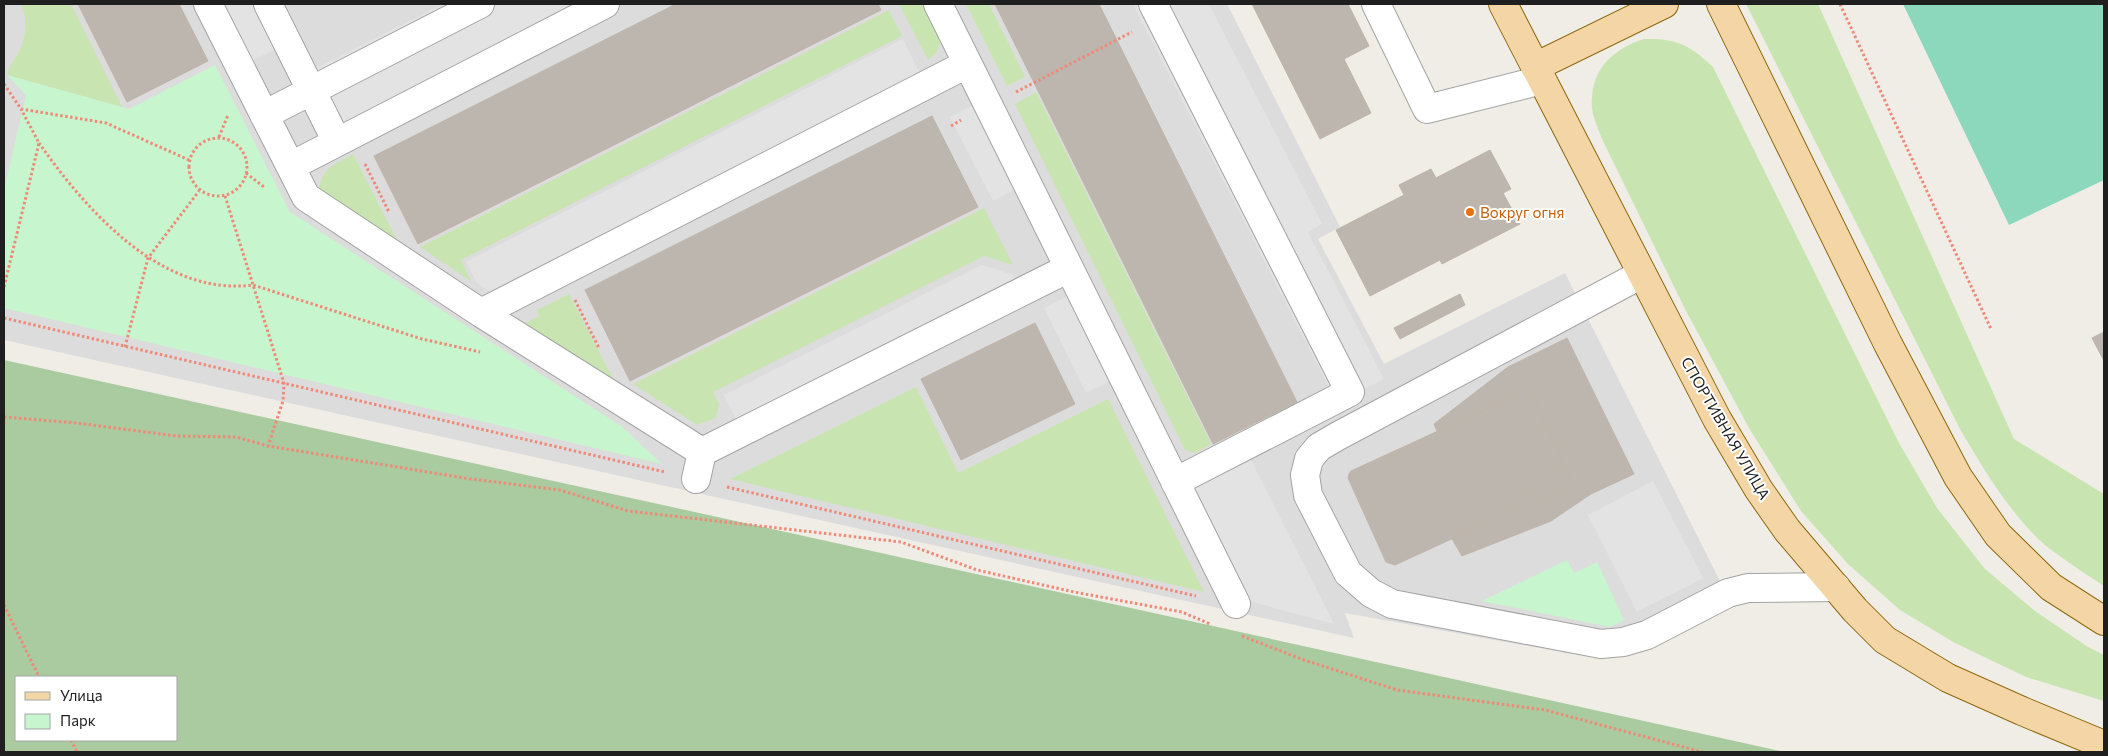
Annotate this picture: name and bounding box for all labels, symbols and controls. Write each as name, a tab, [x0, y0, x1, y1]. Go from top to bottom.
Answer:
place label: Вокруг огня	[1480, 203, 1564, 221]
marker: Вокруг огня	[1464, 206, 1476, 218]
street label: СПОРТИВНАЯ УЛИЦА	[1678, 354, 1774, 502]
legend	[15, 676, 178, 741]
text: Улица	[60, 686, 102, 704]
text: Парк	[60, 711, 96, 729]

